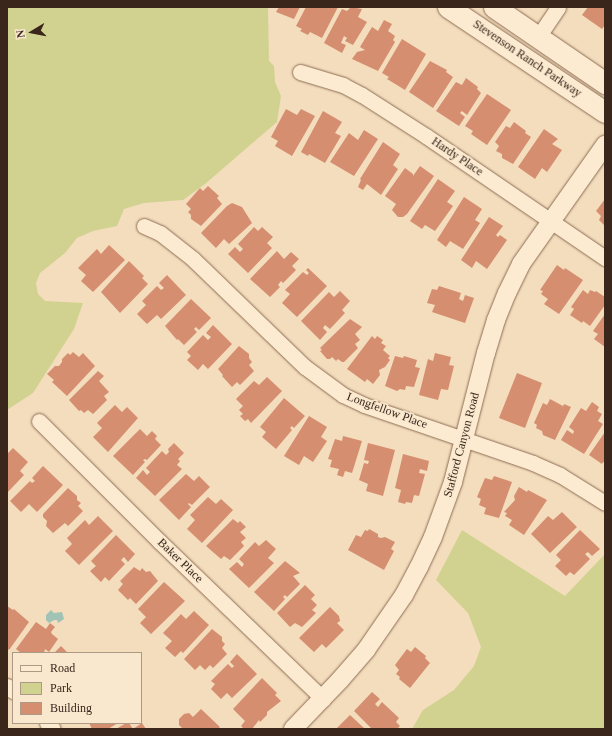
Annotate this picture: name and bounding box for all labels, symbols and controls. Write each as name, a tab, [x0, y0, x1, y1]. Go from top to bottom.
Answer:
north arrow	[12, 12, 52, 52]
street label: Stevenson Ranch Parkway	[470, 17, 584, 101]
text: N	[14, 29, 27, 39]
street label: Hardy Place	[429, 135, 485, 179]
street label: Longfellow Place	[345, 390, 429, 432]
street label: Stafford Canyon Road	[441, 391, 483, 499]
street label: Baker Place	[154, 536, 206, 586]
legend	[12, 652, 142, 724]
text: Road	[50, 661, 75, 675]
text: Park	[50, 681, 72, 695]
text: Building	[50, 701, 92, 715]

